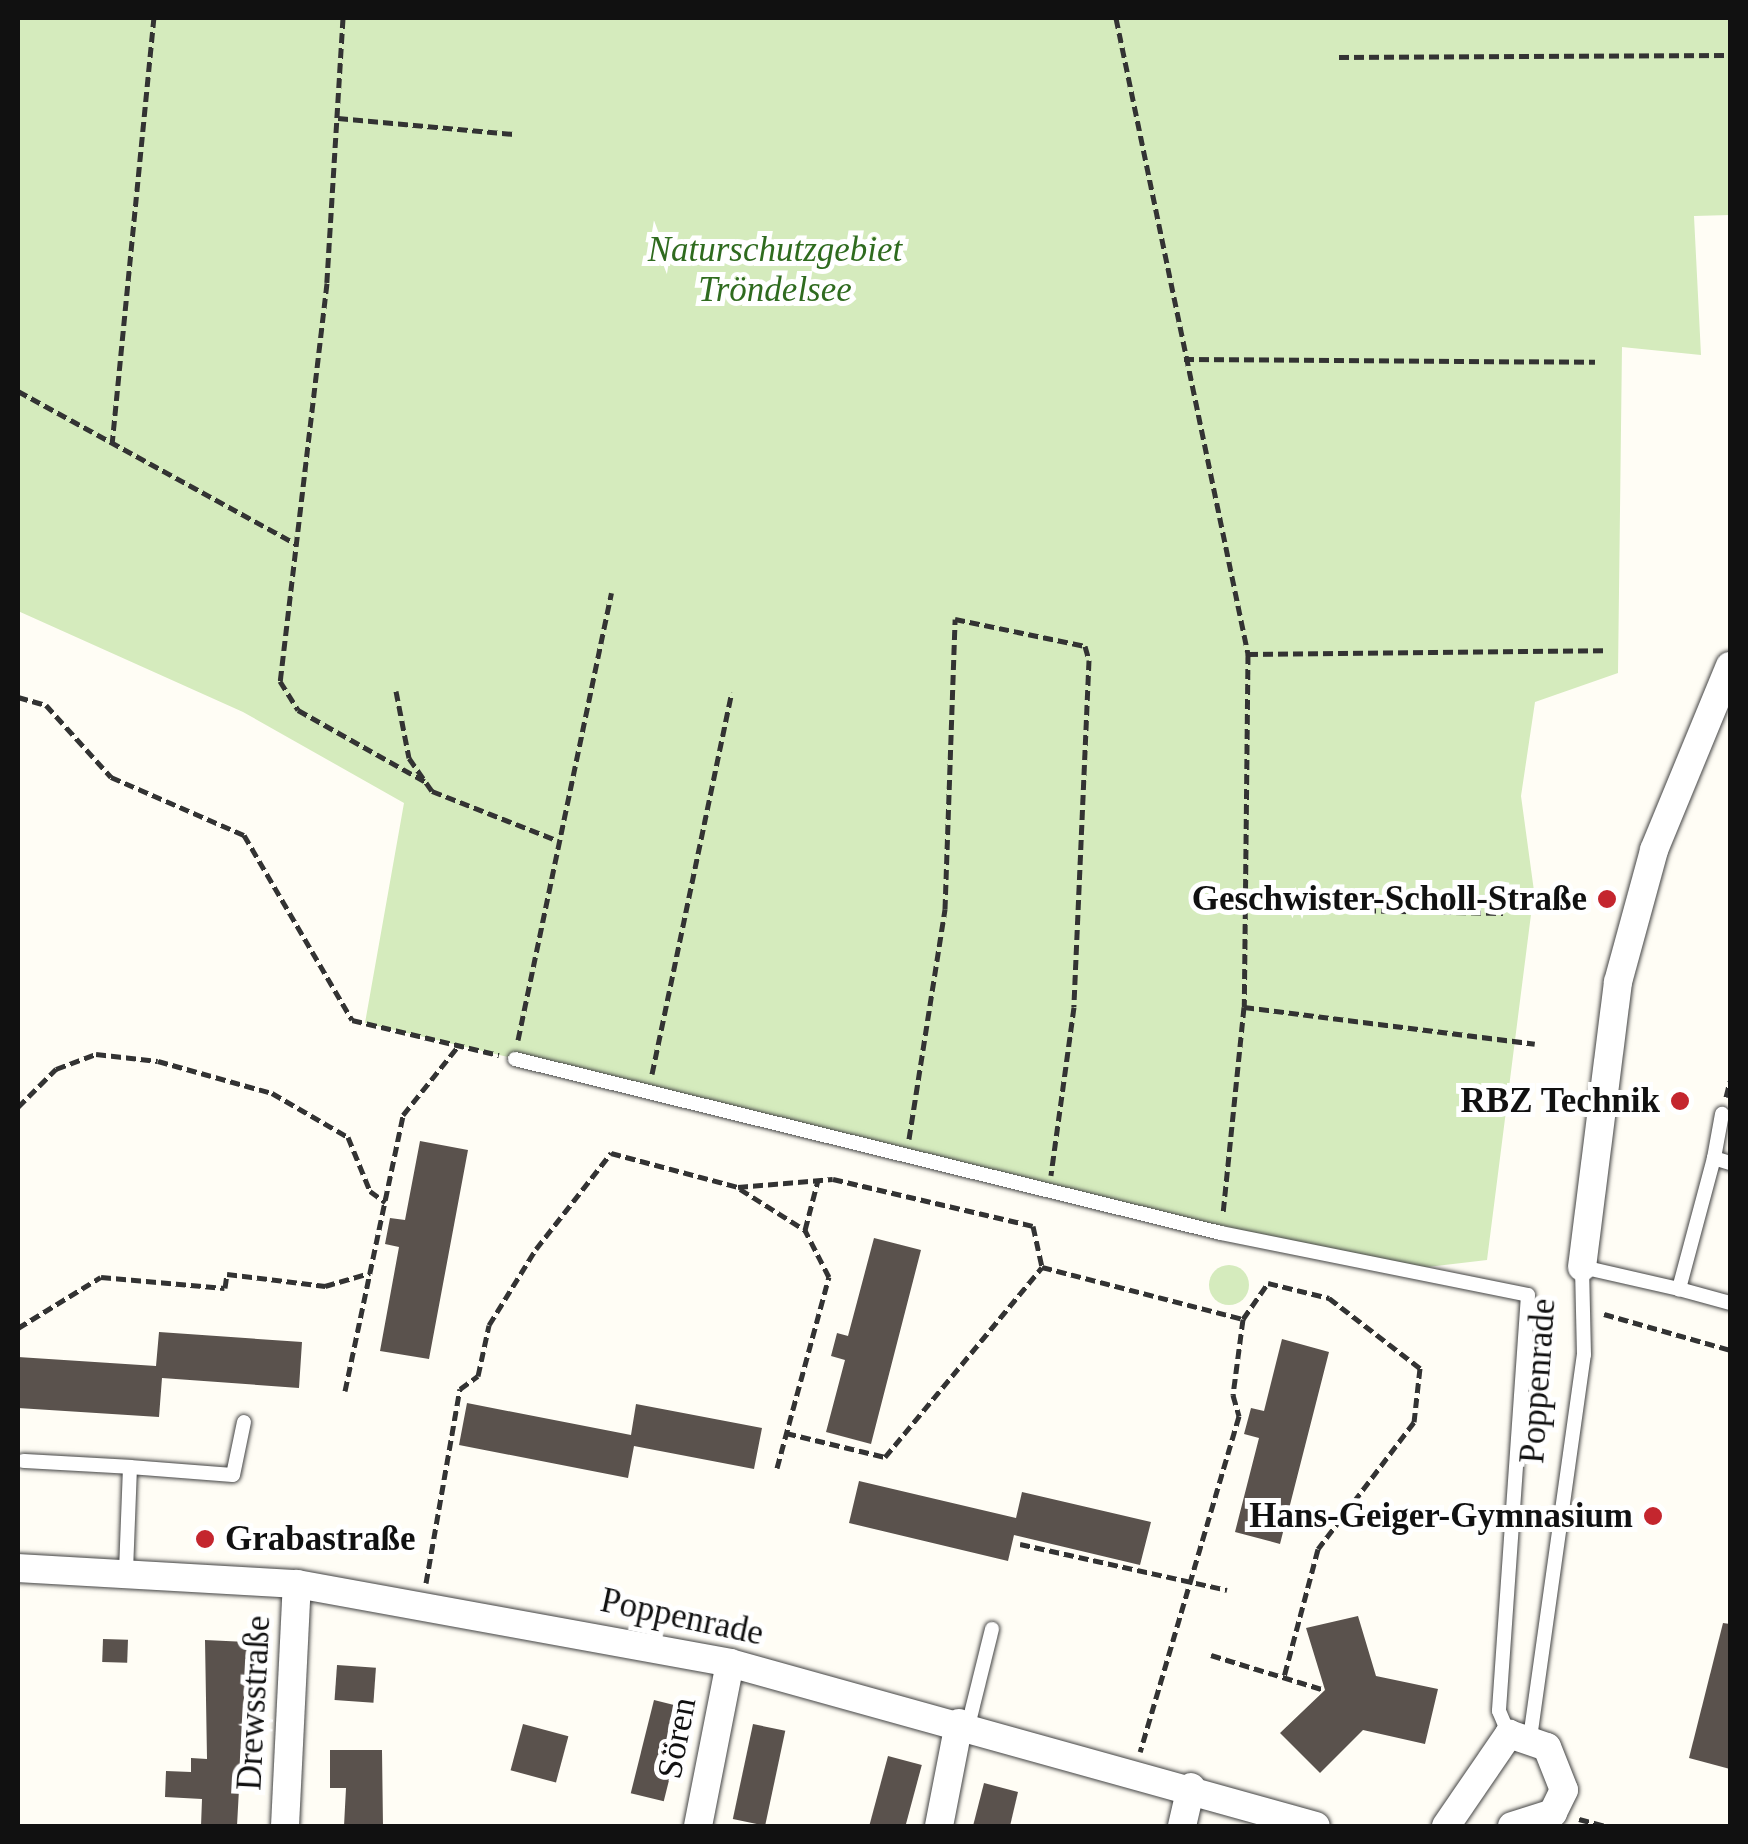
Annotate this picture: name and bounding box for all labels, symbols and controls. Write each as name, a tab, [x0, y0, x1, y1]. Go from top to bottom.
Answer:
park label: Naturschutzgebiet Tröndelsee	[648, 229, 902, 311]
place label: Geschwister-Scholl-Straße	[1192, 878, 1587, 920]
marker: Geschwister-Scholl-Straße	[1596, 888, 1618, 910]
place label: RBZ Technik	[1460, 1080, 1660, 1122]
marker: RBZ Technik	[1669, 1090, 1691, 1112]
street label: Poppenrade	[1511, 1297, 1565, 1465]
place label: Hans-Geiger-Gymnasium	[1249, 1495, 1633, 1537]
marker: Hans-Geiger-Gymnasium	[1642, 1505, 1664, 1527]
place label: Grabastraße	[225, 1518, 416, 1560]
marker: Grabastraße	[194, 1528, 216, 1550]
street label: Poppenrade	[597, 1579, 767, 1655]
street label: Drewsstraße	[228, 1615, 280, 1791]
street label: Sören	[649, 1694, 705, 1782]

